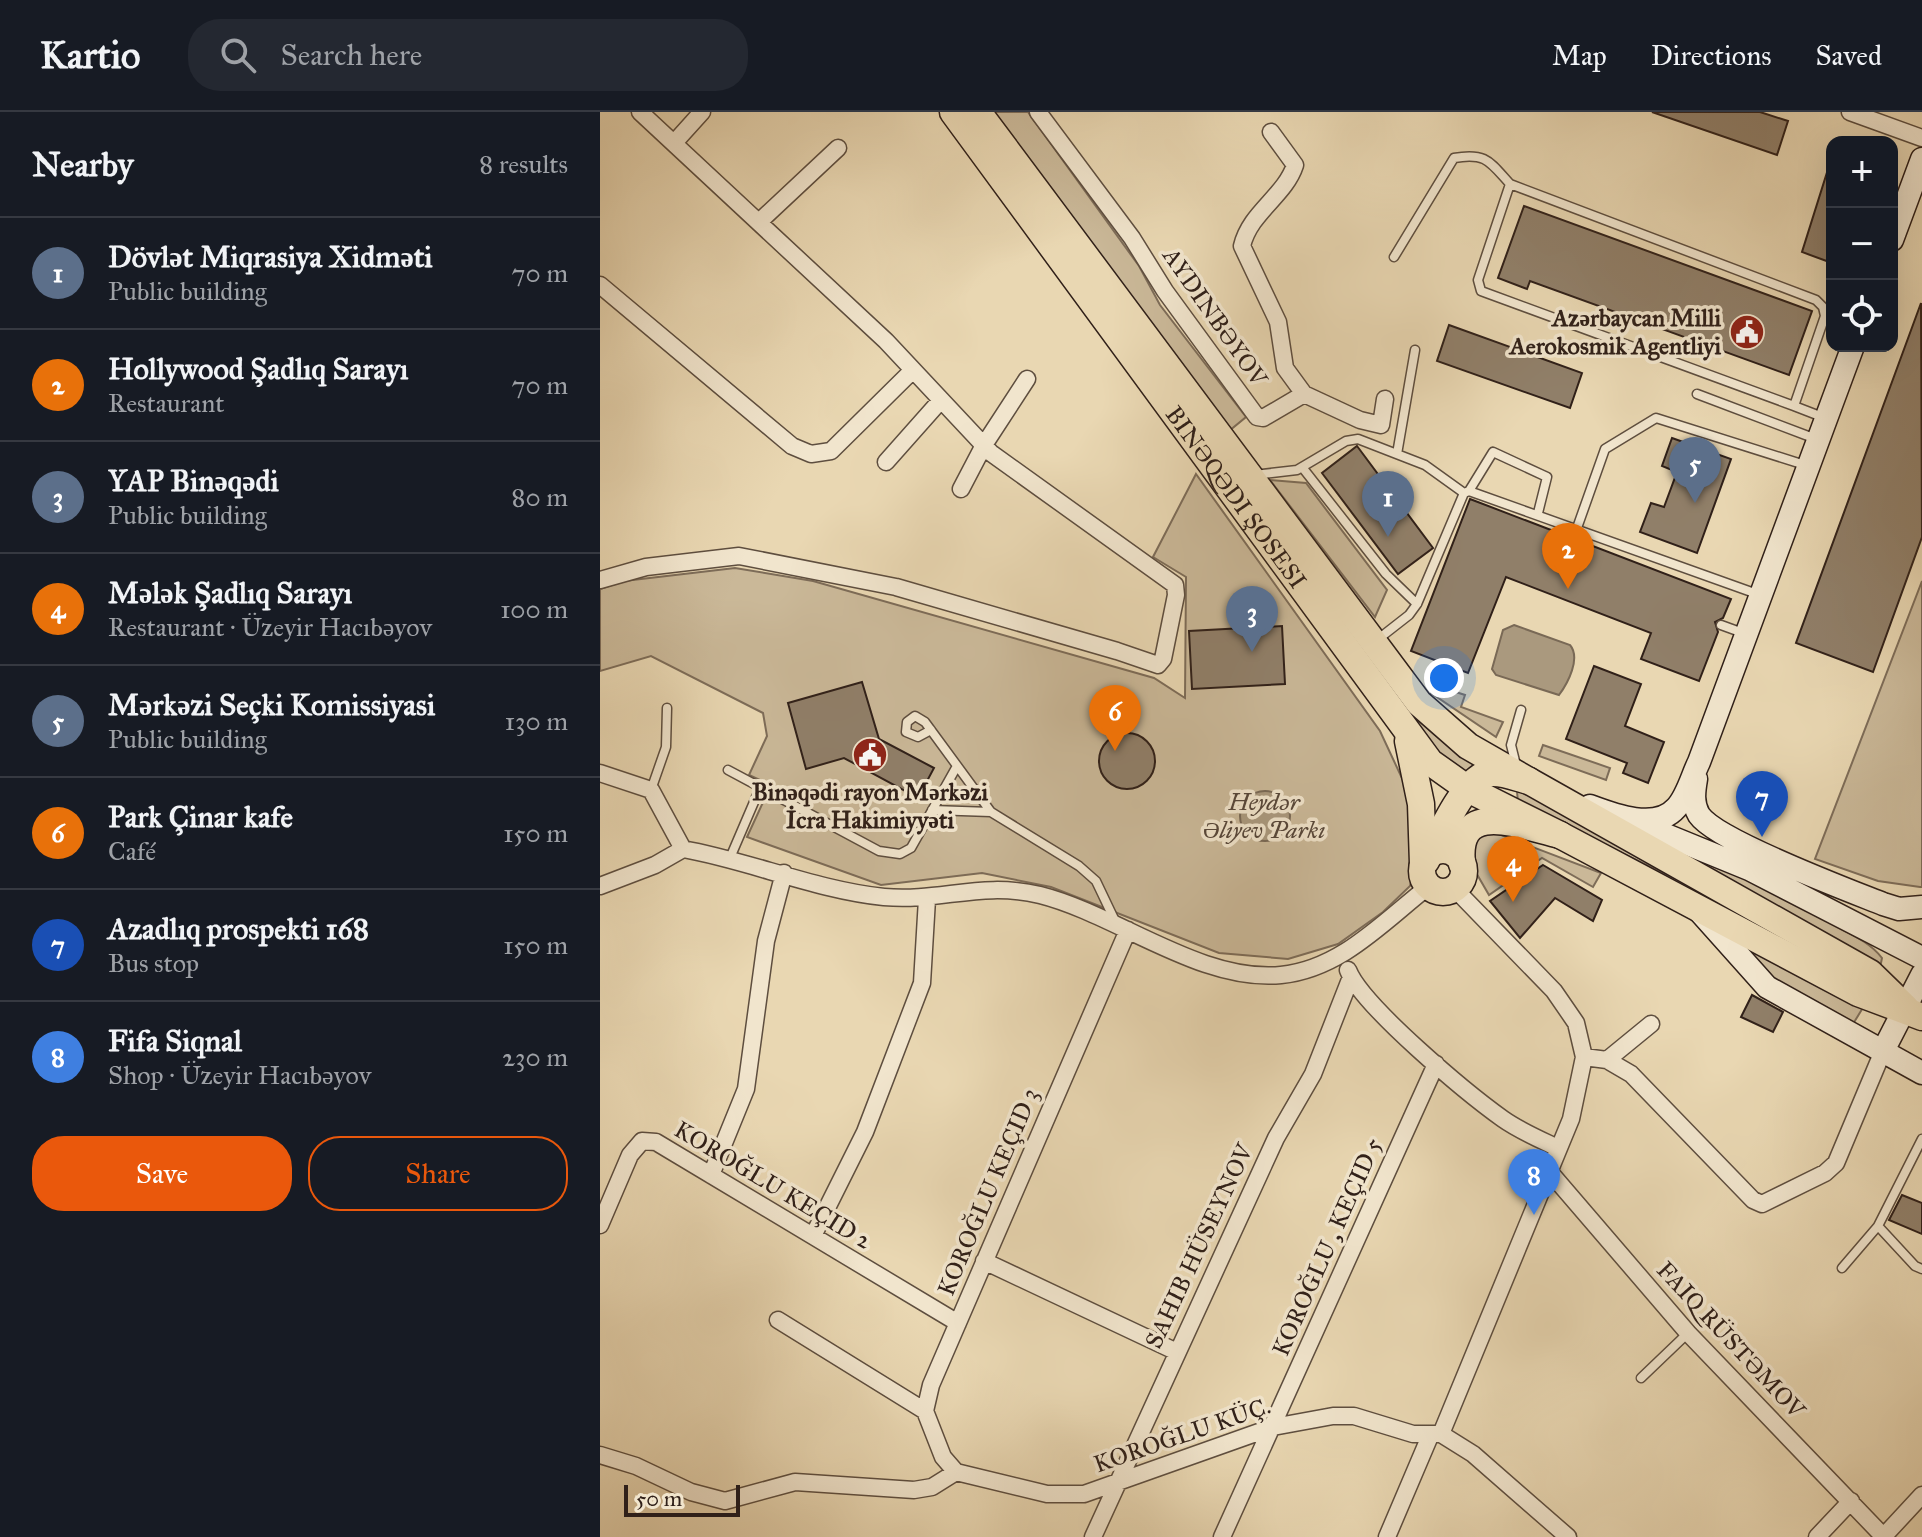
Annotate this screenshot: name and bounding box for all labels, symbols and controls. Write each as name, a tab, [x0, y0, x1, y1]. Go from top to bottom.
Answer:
search box	[188, 19, 748, 91]
text: Kartio	[40, 32, 140, 78]
icon: search	[216, 33, 260, 77]
text: Search here	[280, 37, 422, 73]
text: Map	[1552, 38, 1607, 73]
text: Directions	[1651, 38, 1772, 73]
text: Saved	[1816, 38, 1882, 73]
map controls	[1826, 136, 1898, 352]
button: +	[1826, 136, 1898, 208]
text: Nearby	[32, 144, 134, 185]
text: 8 results	[479, 148, 568, 180]
button: −	[1826, 208, 1898, 280]
text: Dövlət Miqrasiya Xidməti	[108, 239, 433, 275]
street label: AYDINBƏYOV	[1156, 241, 1275, 393]
text: 1	[53, 257, 63, 289]
text: 70 m	[512, 257, 568, 289]
text: Public building	[108, 275, 267, 307]
button: locate	[1826, 280, 1898, 352]
place label: Azərbaycan Milli Aerokosmik Agentliyi	[1508, 303, 1721, 361]
public building icon: Azərbaycan Milli Aerokosmik Agentliyi	[1728, 313, 1766, 351]
text: Hollywood Şadlıq Sarayı	[108, 351, 408, 387]
text: 2	[52, 369, 64, 401]
text: 70 m	[512, 369, 568, 401]
text: Restaurant	[108, 387, 224, 419]
street label: BINƏQƏDI ŞOSESI	[1159, 400, 1313, 595]
pin: 5	[1669, 437, 1721, 503]
text: YAP Binəqədi	[108, 463, 279, 499]
pin: 1	[1362, 471, 1414, 537]
text: 3	[53, 481, 63, 513]
text: 80 m	[512, 481, 568, 513]
text: Public building	[108, 499, 267, 531]
pin: 2	[1542, 523, 1594, 589]
text: Mələk Şadlıq Sarayı	[108, 575, 352, 611]
pin: 3	[1226, 586, 1278, 652]
text: 4	[51, 593, 65, 625]
text: 100 m	[500, 593, 568, 625]
text: Restaurant · Üzeyir Hacıbəyov	[108, 611, 432, 643]
your location	[1424, 658, 1464, 698]
pin: 6	[1089, 685, 1141, 751]
text: Mərkəzi Seçki Komissiyasi	[108, 687, 435, 723]
text: 5	[52, 705, 64, 737]
text: 130 m	[505, 705, 568, 737]
text: Public building	[108, 723, 267, 755]
public building icon: Binəqədi rayon Mərkəzi İcra Hakimiyyəti	[851, 736, 889, 774]
pin: 7	[1736, 771, 1788, 837]
place label: Binəqədi rayon Mərkəzi İcra Hakimiyyəti	[752, 777, 988, 835]
park label: Heydər Əliyev Parkı	[1203, 787, 1325, 845]
text: Park Çinar kafe	[108, 799, 293, 835]
text: 6	[51, 817, 65, 849]
text: 150 m	[503, 817, 568, 849]
text: Café	[108, 835, 156, 867]
pin: 4	[1487, 836, 1539, 902]
text: Azadlıq prospekti 168	[108, 911, 369, 947]
text: 7	[51, 929, 65, 961]
text: 150 m	[503, 929, 568, 961]
text: Bus stop	[108, 947, 199, 979]
text: Fifa Siqnal	[108, 1023, 242, 1059]
text: 8	[51, 1041, 65, 1073]
text: 230 m	[502, 1041, 568, 1073]
text: Shop · Üzeyir Hacıbəyov	[108, 1059, 371, 1091]
street label: KOROĞLU KEÇID 3	[931, 1084, 1045, 1300]
street label: KOROĞLU KEÇID 2	[669, 1114, 877, 1256]
street label: KOROĞLU , KEÇID 5	[1265, 1133, 1389, 1361]
button: Save	[32, 1136, 292, 1211]
button: Share	[308, 1136, 568, 1211]
street label: SAHIB HÜSEYNOV	[1138, 1138, 1260, 1353]
pin: 8	[1508, 1149, 1560, 1215]
street label: FAIQ RÜSTƏMOV	[1650, 1255, 1812, 1426]
street label: KOROĞLU KÜÇ.	[1090, 1391, 1274, 1479]
scale bar	[624, 1481, 740, 1517]
text: 50 m	[636, 1485, 682, 1512]

